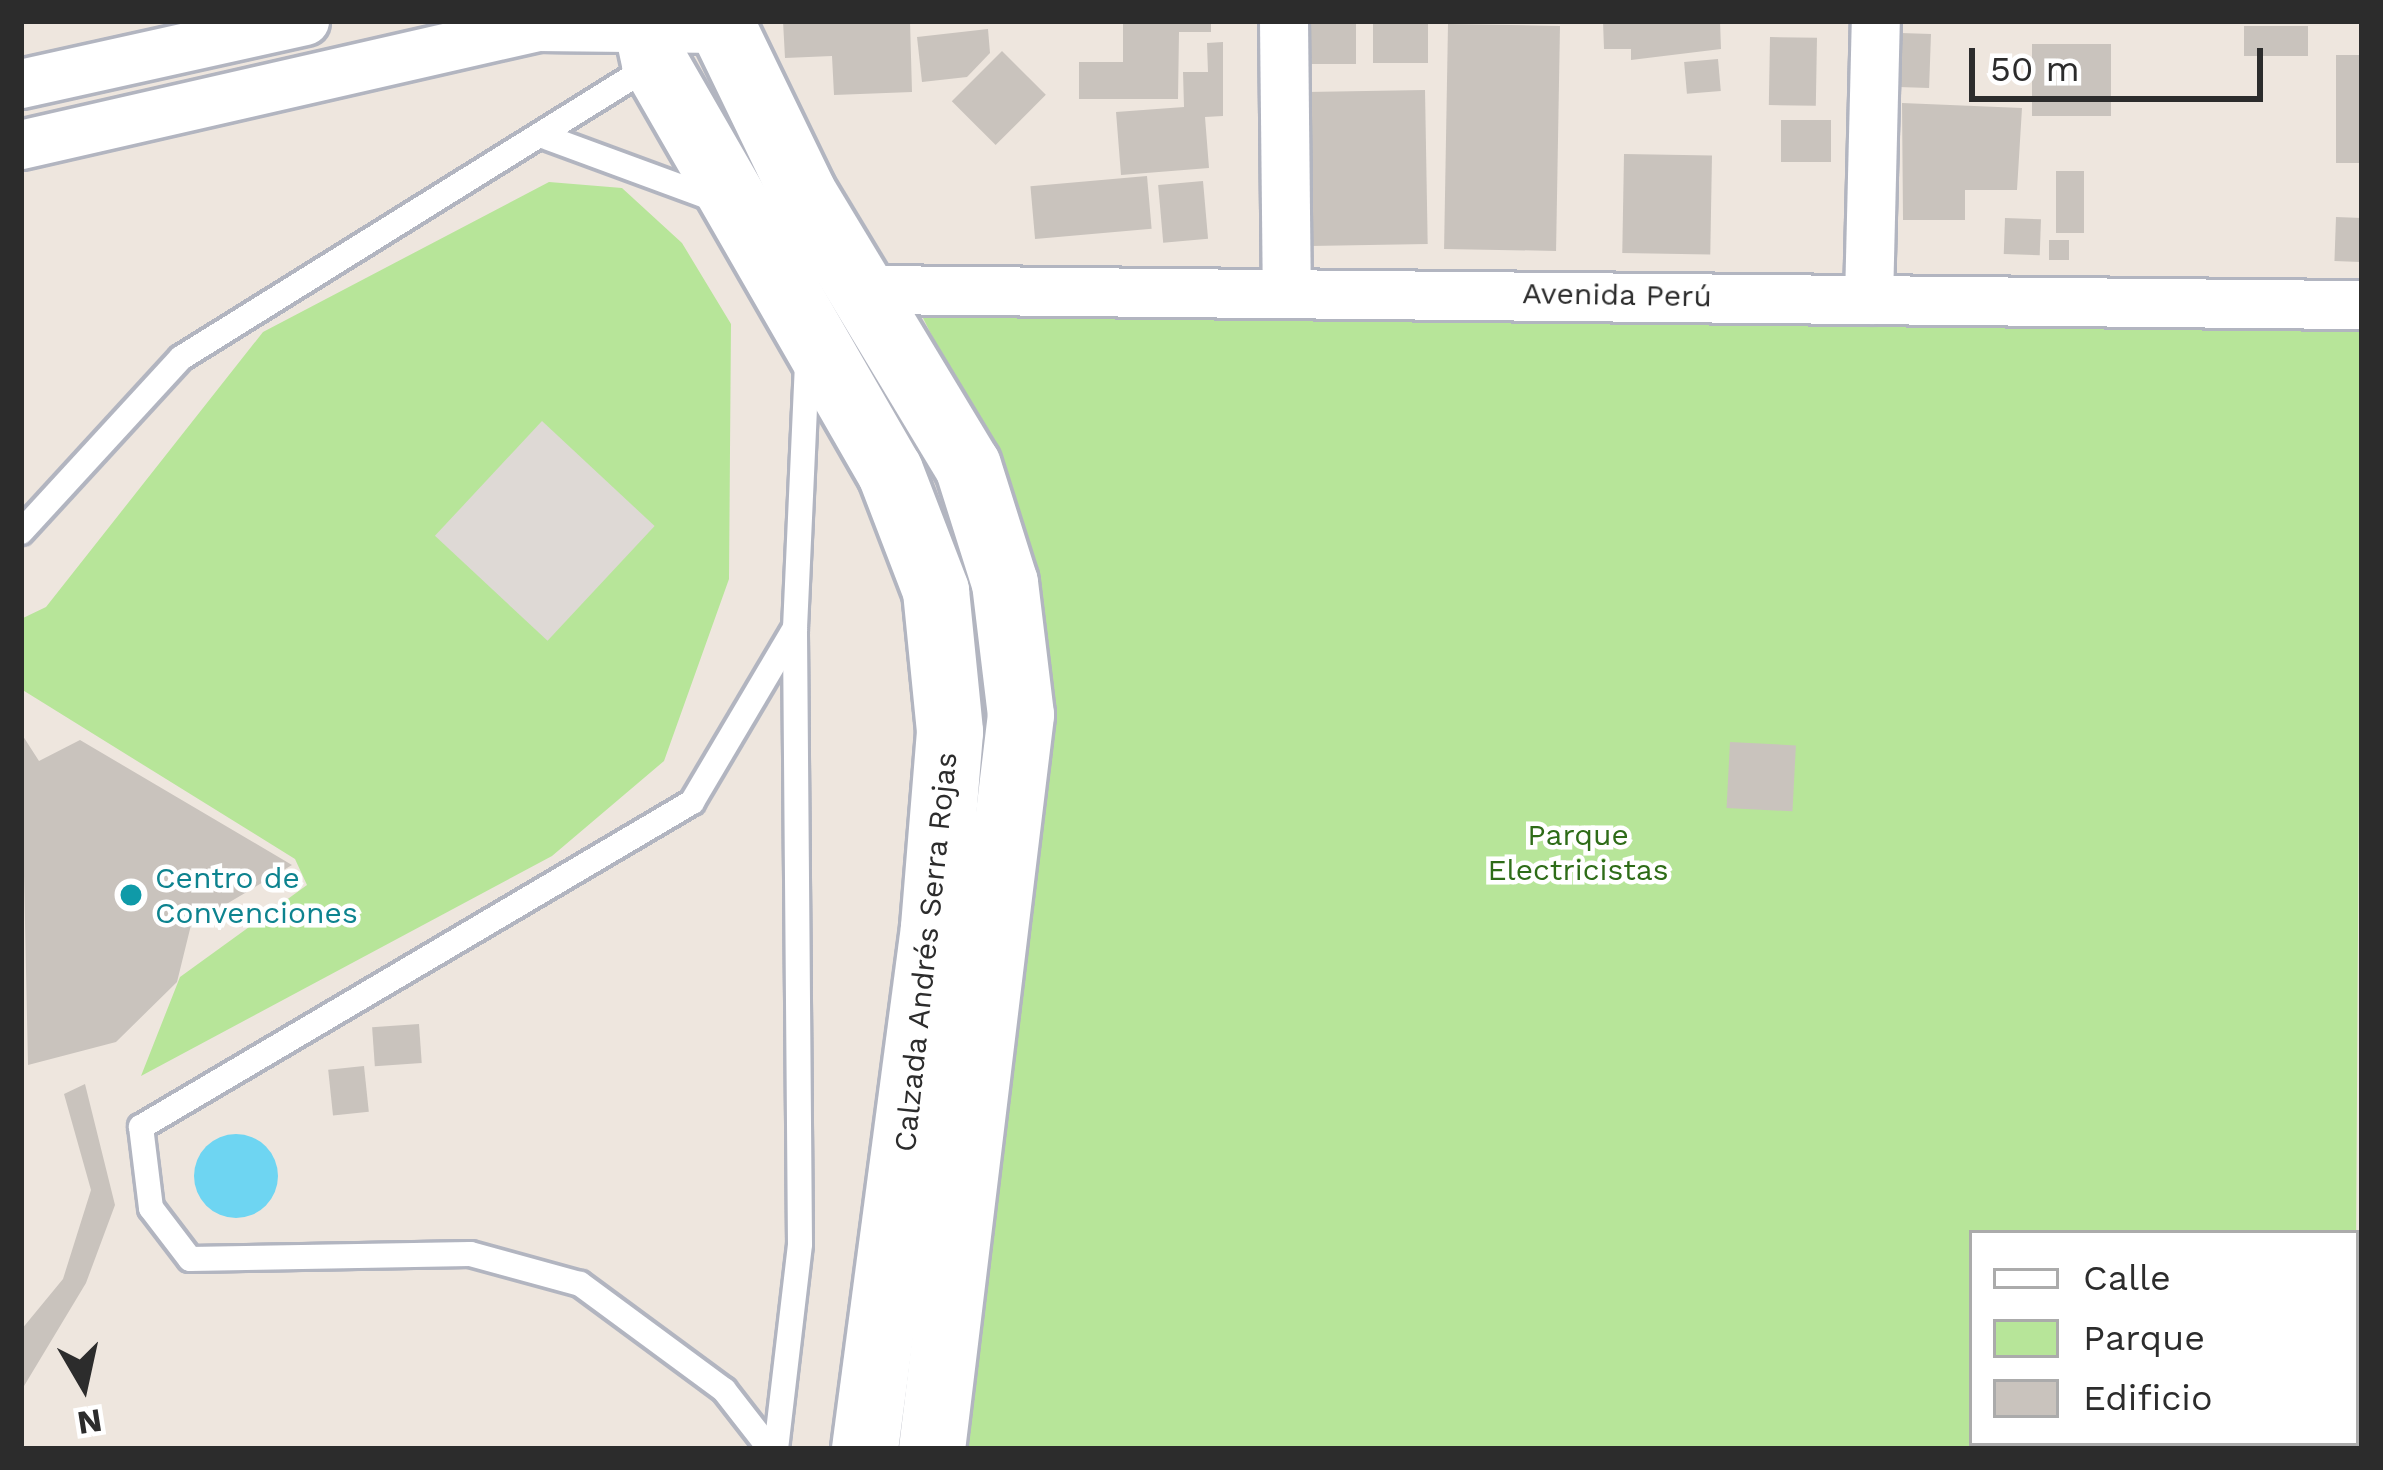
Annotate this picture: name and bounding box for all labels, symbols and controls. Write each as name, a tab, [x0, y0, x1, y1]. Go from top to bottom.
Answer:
scale bar	[1975, 24, 2269, 98]
text: 50 m	[1990, 48, 2080, 90]
street label: Avenida Perú	[1522, 275, 1712, 315]
street label: Calzada Andrés Serra Rojas	[887, 749, 965, 1155]
park label: Parque Electricistas	[1487, 817, 1669, 888]
place label: Centro de Convenciones	[155, 860, 358, 930]
marker: Centro de Convenciones	[118, 882, 144, 908]
legend	[1969, 1230, 2359, 1446]
text: Calle	[2083, 1257, 2171, 1299]
text: Parque	[2083, 1317, 2205, 1359]
north arrow	[24, 1326, 144, 1446]
text: Edificio	[2083, 1377, 2213, 1419]
text: N	[75, 1401, 105, 1443]

